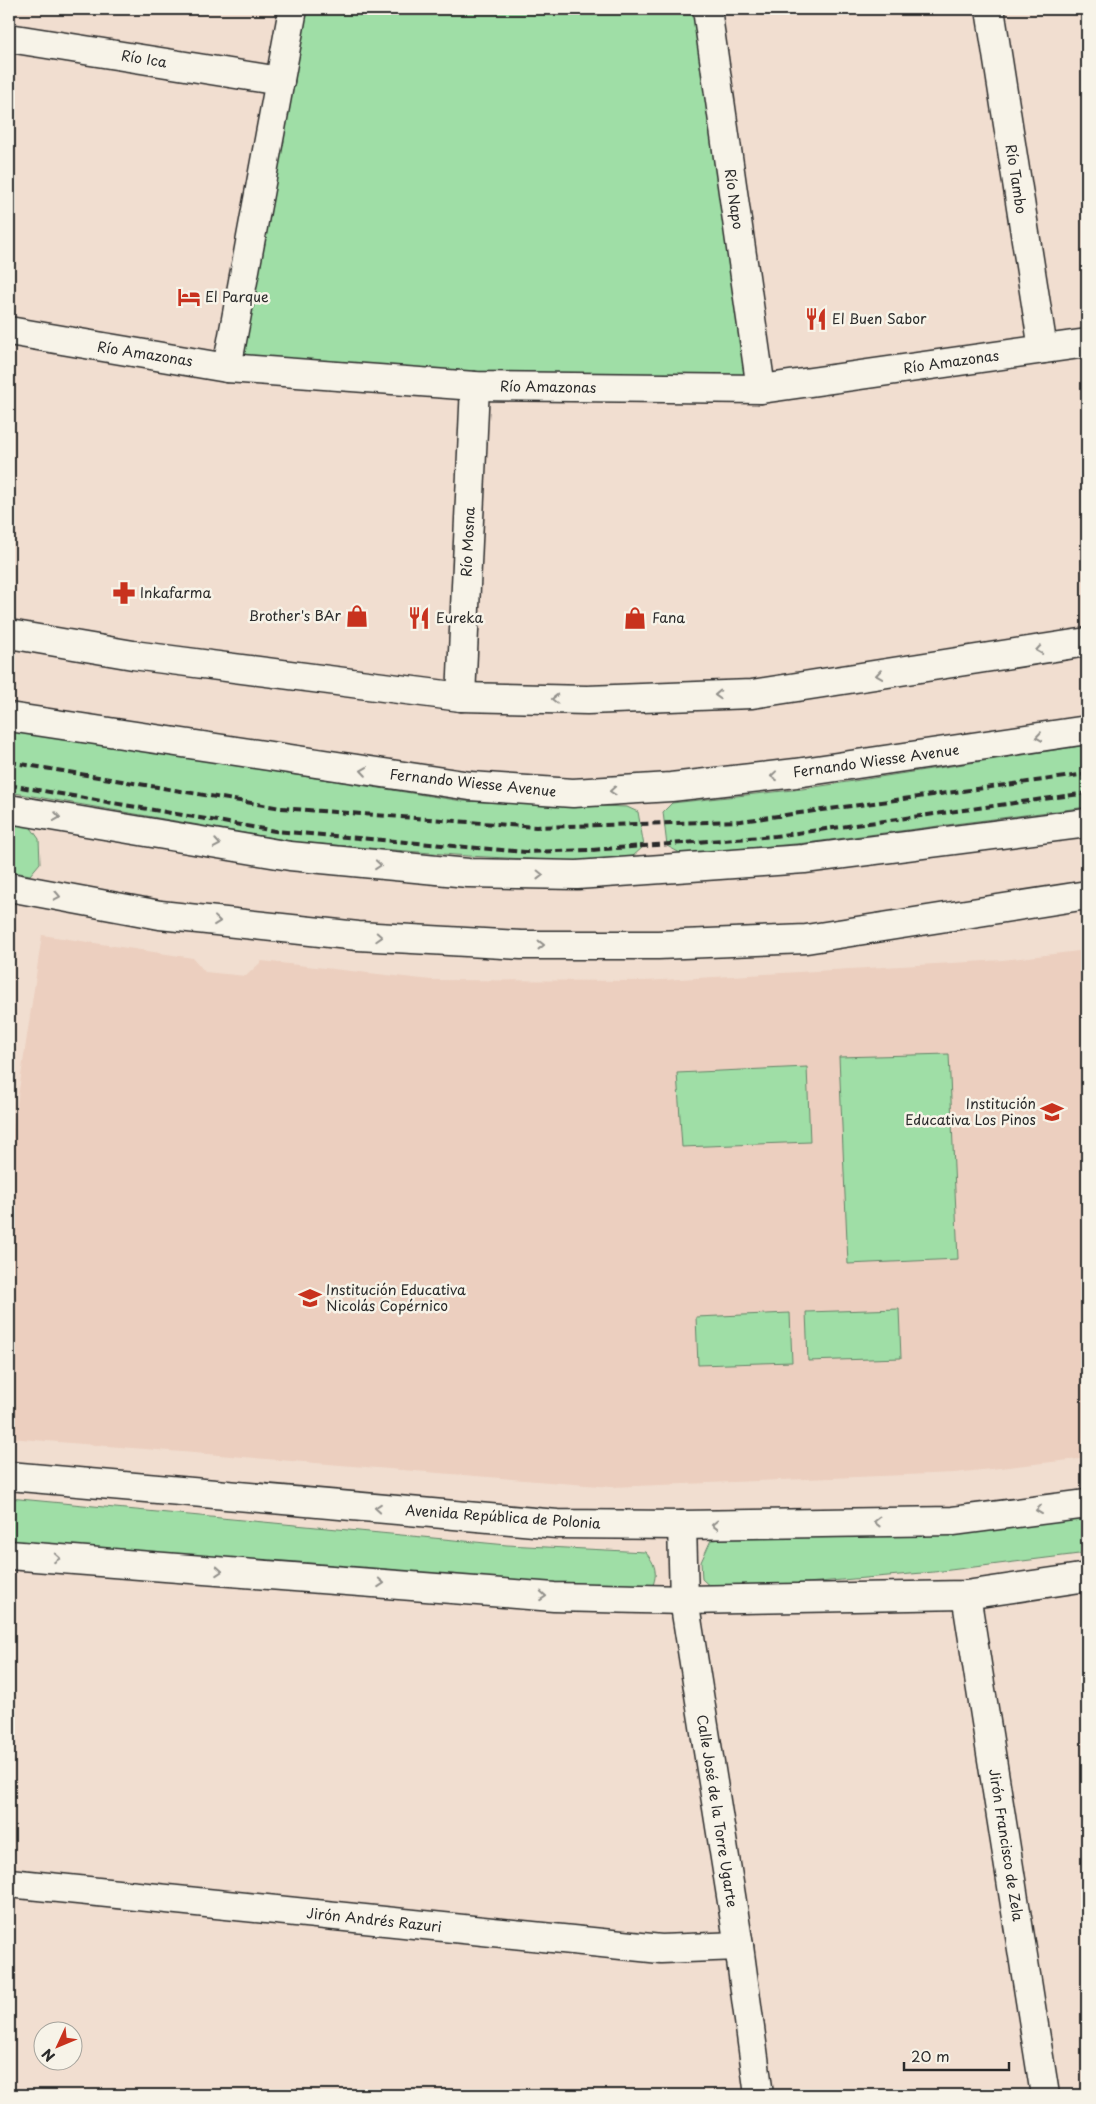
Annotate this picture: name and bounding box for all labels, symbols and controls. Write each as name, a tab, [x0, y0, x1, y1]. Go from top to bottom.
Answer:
street label: Río Ica	[120, 45, 169, 72]
street label: Río Tambo	[1001, 143, 1032, 215]
street label: Río Napo	[720, 167, 749, 231]
hotel icon: El Parque	[176, 284, 202, 310]
place label: El Parque	[205, 286, 269, 307]
restaurant icon: El Buen Sabor	[803, 306, 829, 332]
place label: El Buen Sabor	[832, 308, 927, 329]
street label: Río Amazonas	[96, 336, 194, 371]
street label: Río Amazonas	[902, 344, 1000, 379]
street label: Río Amazonas	[500, 375, 596, 398]
street label: Río Mosna	[455, 506, 480, 577]
pharmacy icon: Inkafarma	[111, 580, 137, 606]
place label: Inkafarma	[140, 582, 212, 603]
shop icon: Brother's BAr	[344, 603, 370, 629]
place label: Brother's BAr	[249, 605, 341, 626]
restaurant icon: Eureka	[406, 605, 432, 631]
shop icon: Fana	[622, 605, 648, 631]
place label: Eureka	[436, 607, 484, 628]
place label: Fana	[652, 607, 685, 628]
one-way arrow	[1035, 644, 1043, 654]
one-way arrow	[874, 669, 883, 679]
one-way arrow	[713, 690, 721, 701]
one-way arrow	[551, 694, 558, 704]
one-way arrow	[1035, 732, 1043, 742]
street label: Fernando Wiesse Avenue	[792, 738, 960, 783]
street label: Fernando Wiesse Avenue	[389, 763, 557, 802]
one-way arrow	[360, 766, 368, 777]
one-way arrow	[770, 770, 778, 781]
one-way arrow	[608, 785, 616, 796]
one-way arrow	[52, 811, 61, 821]
one-way arrow	[213, 838, 221, 848]
one-way arrow	[374, 859, 382, 870]
one-way arrow	[536, 869, 544, 880]
one-way arrow	[52, 890, 61, 900]
one-way arrow	[213, 915, 221, 926]
one-way arrow	[375, 932, 383, 943]
one-way arrow	[538, 940, 545, 950]
place label: Institución Educativa Los Pinos	[905, 1093, 1036, 1130]
school or university icon: Institución Educativa Los Pinos	[1039, 1099, 1065, 1125]
place label: Institución Educativa Nicolás Copérnico	[326, 1279, 466, 1316]
school or university icon: Institución Educativa Nicolás Copérnico	[297, 1285, 323, 1311]
street label: Avenida República de Polonia	[405, 1499, 602, 1534]
one-way arrow	[374, 1503, 382, 1514]
one-way arrow	[1035, 1504, 1043, 1515]
one-way arrow	[873, 1517, 880, 1527]
one-way arrow	[710, 1520, 718, 1530]
one-way arrow	[54, 1553, 62, 1564]
one-way arrow	[216, 1565, 224, 1576]
one-way arrow	[378, 1578, 386, 1589]
one-way arrow	[540, 1590, 548, 1601]
street label: Calle José de la Torre Ugarte	[692, 1713, 743, 1909]
street label: Jirón Francisco de Zela	[984, 1767, 1029, 1923]
street label: Jirón Andrés Razuri	[305, 1902, 443, 1937]
north arrow	[32, 2022, 82, 2072]
scale bar	[904, 2039, 1008, 2071]
text: N	[37, 2044, 60, 2067]
text: 20 m	[911, 2044, 950, 2067]

